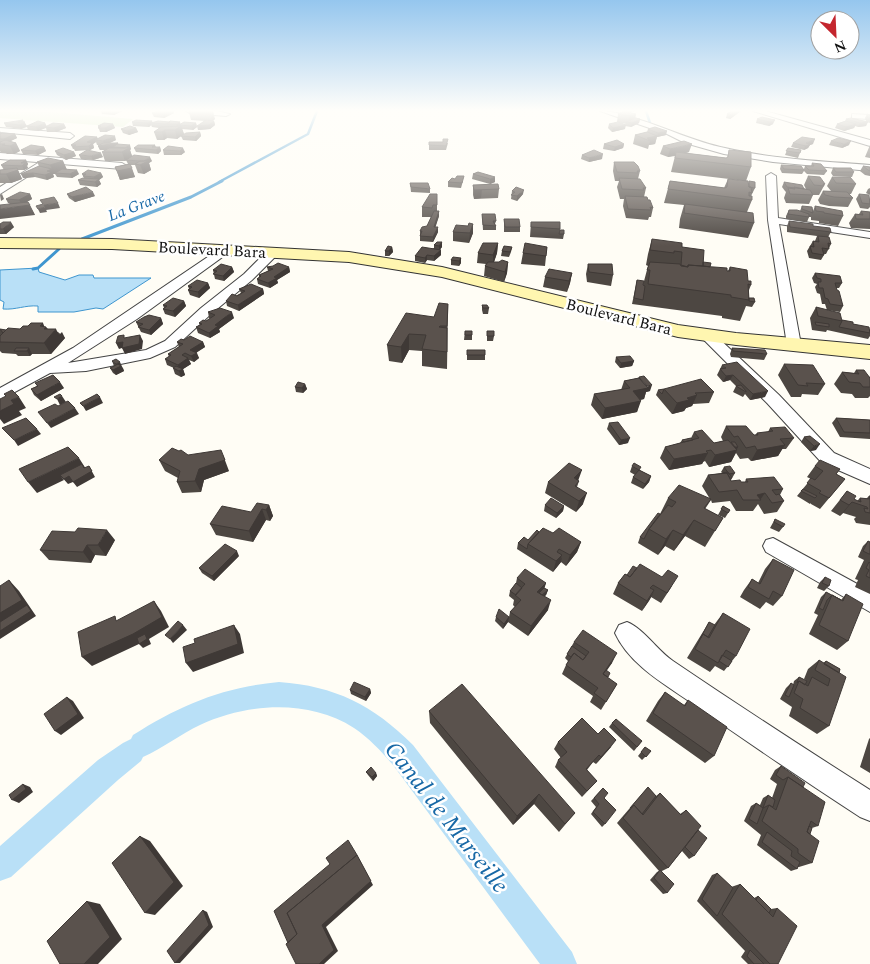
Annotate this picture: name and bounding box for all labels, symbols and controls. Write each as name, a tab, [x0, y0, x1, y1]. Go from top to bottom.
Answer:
north arrow	[810, 10, 860, 60]
text: N	[831, 35, 850, 58]
water label: La Grave	[104, 184, 169, 228]
street label: Boulevard Bara	[157, 235, 267, 265]
street label: Boulevard Bara	[563, 292, 674, 342]
water label: Canal de Marseille	[375, 734, 517, 901]

